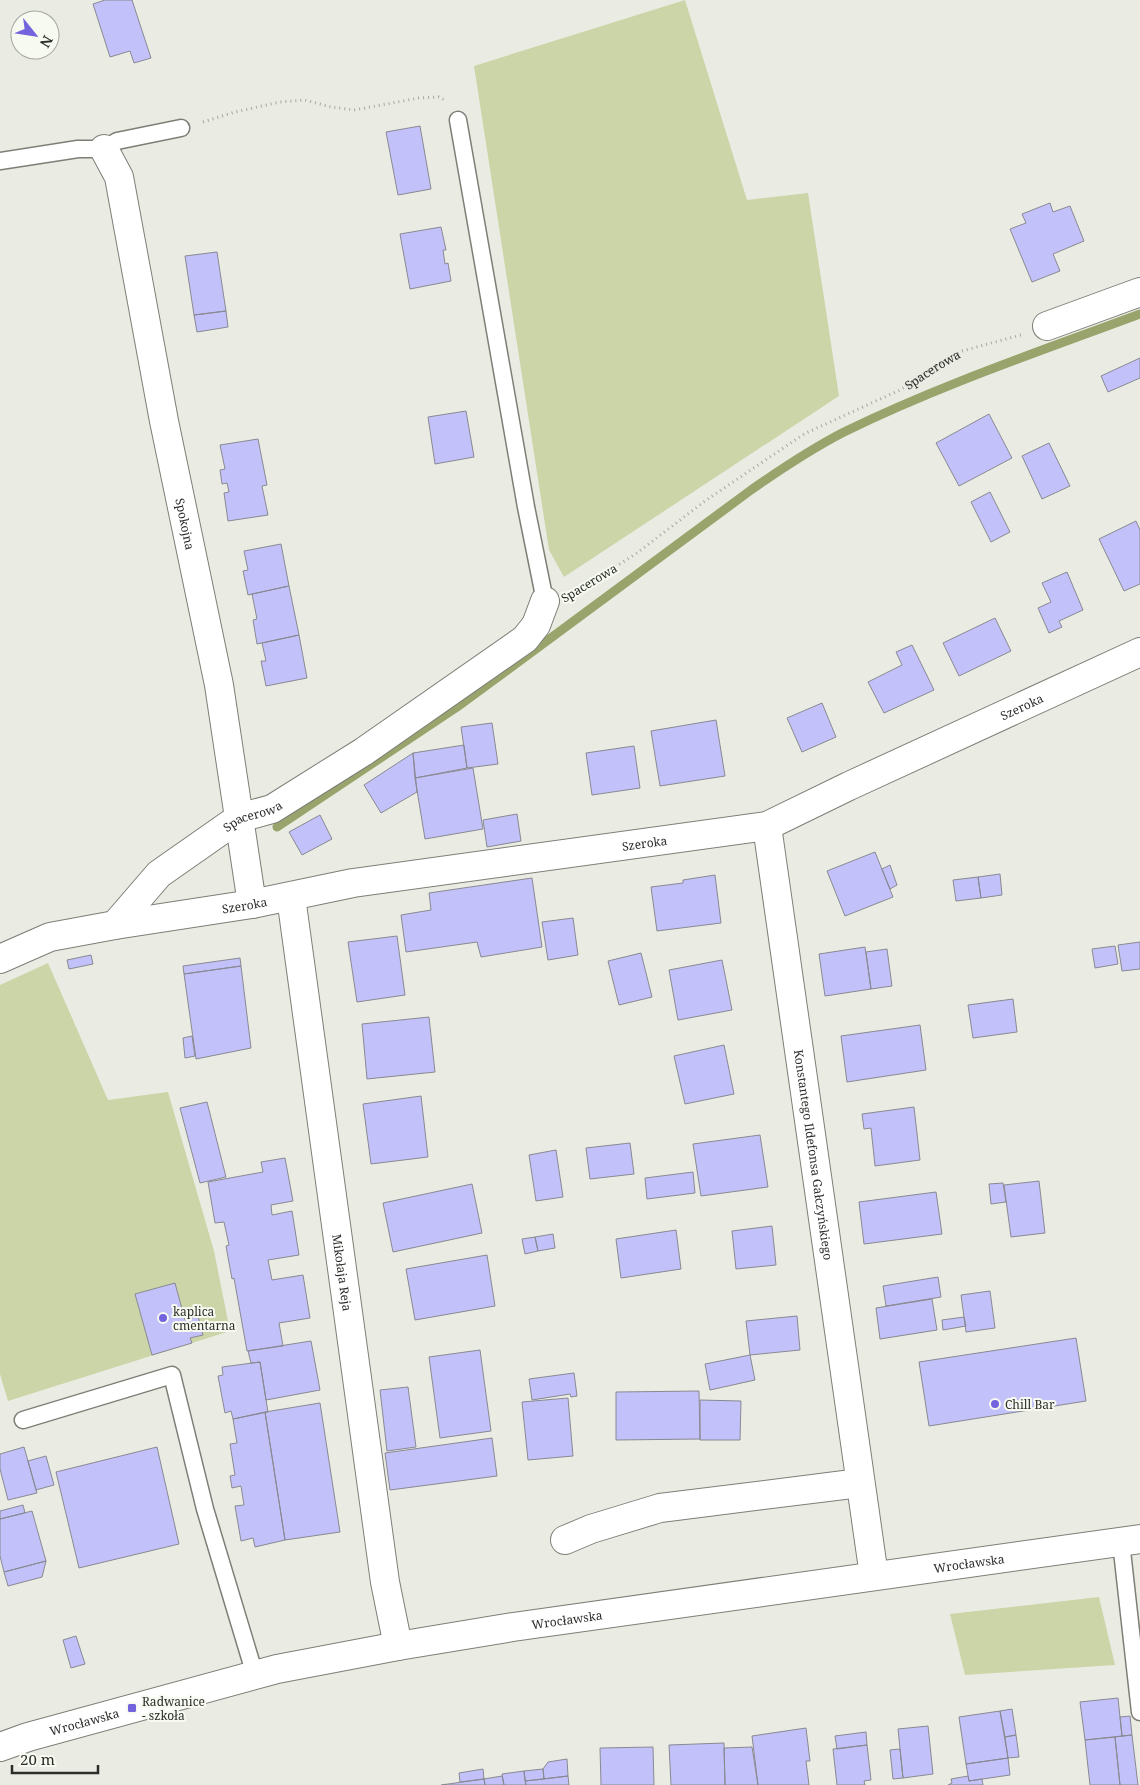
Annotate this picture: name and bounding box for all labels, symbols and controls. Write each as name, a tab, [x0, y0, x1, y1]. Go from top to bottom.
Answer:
north arrow	[10, 10, 60, 60]
text: N	[36, 32, 58, 51]
street label: Spacerowa	[901, 345, 963, 393]
street label: Spokojna	[172, 496, 199, 552]
street label: Spacerowa	[558, 559, 620, 606]
street label: Szeroka	[997, 689, 1046, 724]
street label: Spacerowa	[219, 796, 286, 835]
street label: Szeroka	[621, 831, 668, 854]
street label: Szeroka	[221, 893, 269, 917]
street label: Konstantego Ildefonsa Gałczyńskiego	[790, 1048, 837, 1261]
street label: Mikołaja Reja	[329, 1233, 356, 1312]
place label: kaplica cmentarna	[173, 1303, 236, 1334]
marker: kaplica cmentarna	[157, 1312, 169, 1324]
place label: Chill Bar	[1005, 1396, 1055, 1413]
marker: Chill Bar	[989, 1398, 1001, 1410]
street label: Wrocławska	[932, 1550, 1006, 1576]
street label: Wrocławska	[530, 1606, 604, 1633]
place label: Radwanice - szkoła	[142, 1693, 205, 1724]
marker: Radwanice - szkoła	[126, 1702, 138, 1714]
street label: Wrocławska	[48, 1704, 121, 1739]
scale bar	[12, 1742, 99, 1774]
text: 20 m	[20, 1749, 55, 1769]

